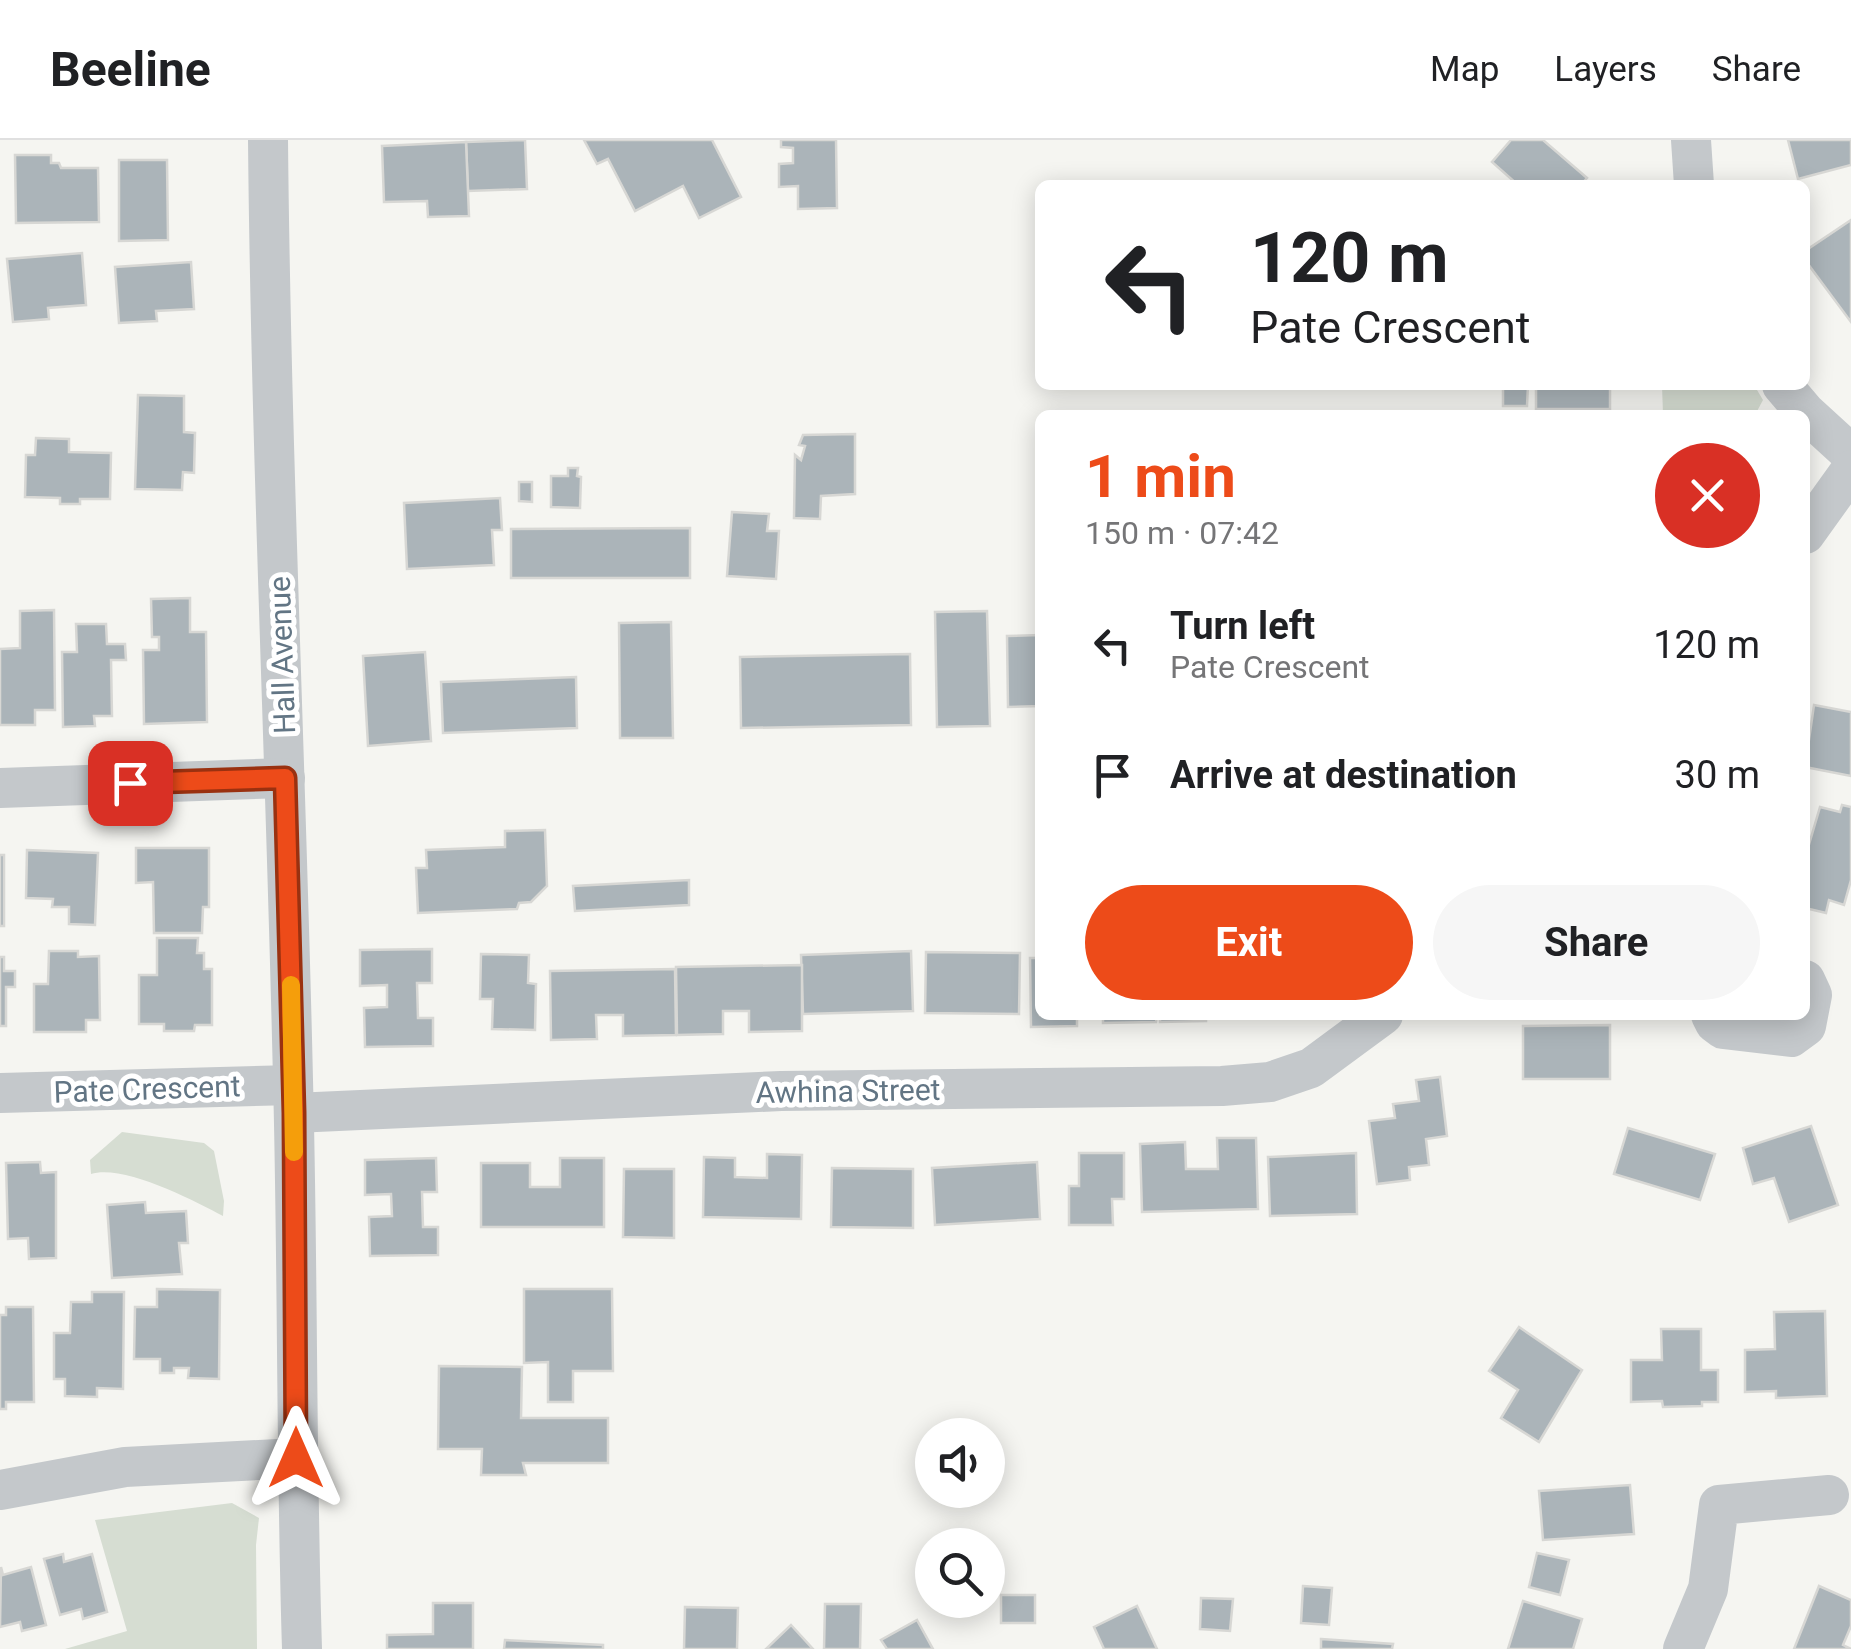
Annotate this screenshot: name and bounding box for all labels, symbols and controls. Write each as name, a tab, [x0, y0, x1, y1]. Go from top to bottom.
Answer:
text: Beeline	[50, 41, 211, 98]
text: Map	[1430, 49, 1499, 90]
text: Layers	[1554, 49, 1657, 90]
text: Share	[1712, 49, 1801, 90]
text: 120 m	[1250, 217, 1449, 299]
icon: left	[1085, 220, 1215, 350]
text: Pate Crescent	[1250, 301, 1531, 354]
text: 1 min	[1085, 441, 1236, 512]
button: close	[1655, 443, 1760, 548]
text: 150 m · 07:42	[1085, 514, 1279, 552]
street label: Hall Avenue	[262, 576, 302, 734]
text: Turn left	[1170, 604, 1315, 648]
icon: left	[1085, 618, 1140, 673]
text: 120 m	[1653, 623, 1760, 667]
text: Pate Crescent	[1170, 648, 1370, 686]
pin	[88, 741, 173, 826]
icon: arrive	[1085, 748, 1140, 803]
text: Arrive at destination	[1170, 753, 1517, 797]
text: 30 m	[1675, 753, 1760, 797]
icon: arrive	[103, 756, 158, 811]
button: Exit	[1085, 885, 1413, 1000]
button: Share	[1433, 885, 1760, 1000]
street label: Pate Crescent	[53, 1068, 241, 1110]
street label: Awhina Street	[755, 1072, 941, 1110]
position arrow	[244, 1406, 348, 1510]
map controls	[915, 1418, 1005, 1618]
button: sound	[915, 1418, 1005, 1508]
button: search	[915, 1528, 1005, 1618]

